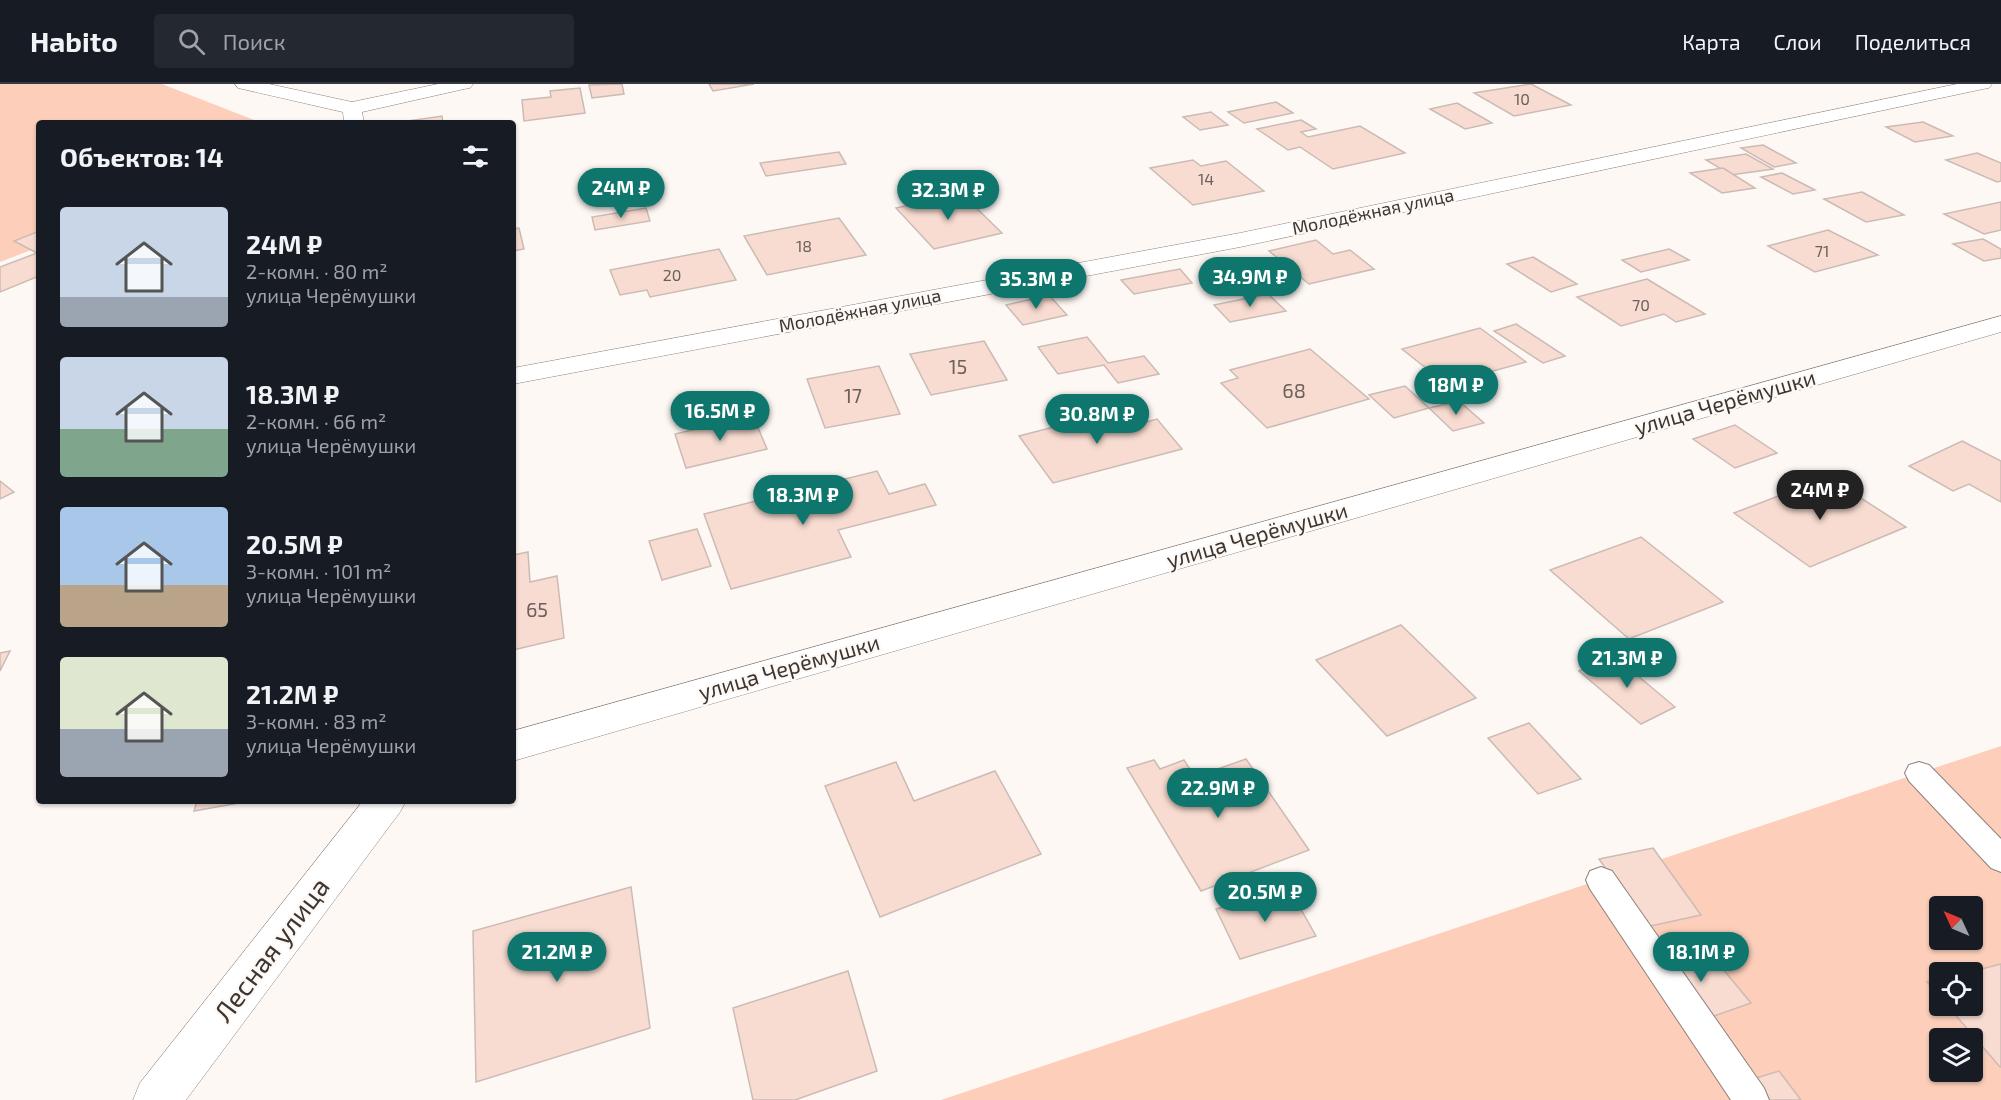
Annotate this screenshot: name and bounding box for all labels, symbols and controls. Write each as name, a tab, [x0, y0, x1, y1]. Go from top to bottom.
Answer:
search box	[154, 14, 574, 68]
text: Habito	[30, 24, 118, 58]
icon: search	[175, 25, 208, 58]
text: Поиск	[223, 28, 285, 54]
text: Карта	[1682, 29, 1741, 54]
text: Слои	[1774, 29, 1822, 54]
text: Поделиться	[1855, 29, 1971, 54]
house number: 10	[1514, 89, 1530, 108]
icon: filters	[459, 140, 492, 173]
text: Объектов: 14	[60, 141, 224, 172]
pin: 24M ₽	[579, 168, 663, 219]
house number: 14	[1198, 169, 1214, 188]
pin: 32.3M ₽	[893, 170, 1003, 221]
text: 24M ₽	[592, 175, 650, 199]
text: 32.3M ₽	[911, 177, 985, 201]
street label: Молодёжная улица	[1290, 183, 1456, 239]
text: 24M ₽	[246, 228, 322, 259]
icon: home	[108, 231, 180, 303]
house number: 18	[796, 236, 812, 255]
house number: 71	[1815, 241, 1829, 260]
pin: 34.9M ₽	[1195, 257, 1305, 308]
text: 2-комн. · 80 m²	[246, 259, 388, 283]
pin: 35.3M ₽	[981, 259, 1091, 310]
text: 34.9M ₽	[1212, 264, 1288, 288]
house number: 20	[663, 265, 681, 284]
text: 35.3M ₽	[999, 266, 1073, 290]
text: улица Черёмушки	[246, 283, 416, 307]
street label: Молодёжная улица	[777, 283, 943, 337]
house number: 70	[1632, 295, 1650, 314]
house number: 15	[949, 354, 967, 378]
street label: улица Черёмушки	[1631, 363, 1819, 440]
pin: 18M ₽	[1414, 365, 1498, 416]
text: 18M ₽	[1428, 372, 1484, 396]
text: 18.3M ₽	[246, 378, 339, 409]
house number: 68	[1282, 378, 1306, 402]
icon: home	[108, 381, 180, 453]
house number: 17	[844, 383, 862, 407]
pin: 16.5M ₽	[665, 391, 775, 442]
pin: 30.8M ₽	[1042, 394, 1152, 445]
text: 16.5M ₽	[685, 398, 755, 422]
text: 30.8M ₽	[1059, 401, 1135, 425]
text: 2-комн. · 66 m²	[246, 409, 386, 433]
text: улица Черёмушки	[246, 433, 416, 457]
pin: 24M ₽	[1778, 470, 1862, 521]
pin: 18.3M ₽	[748, 475, 858, 526]
text: 24M ₽	[1791, 477, 1849, 501]
text: 18.3M ₽	[767, 482, 839, 506]
street label: улица Черёмушки	[1163, 496, 1351, 573]
text: 20.5M ₽	[246, 528, 343, 559]
icon: home	[108, 531, 180, 603]
text: 3-комн. · 101 m²	[246, 559, 391, 583]
text: улица Черёмушки	[246, 583, 416, 607]
house number: 65	[526, 597, 548, 621]
street label: улица Черёмушки	[695, 628, 883, 705]
pin: 21.3M ₽	[1572, 638, 1682, 689]
text: 21.3M ₽	[1592, 645, 1662, 669]
text: 21.2M ₽	[246, 678, 339, 709]
icon: home	[108, 681, 180, 753]
text: 3-комн. · 83 m²	[246, 709, 387, 733]
text: улица Черёмушки	[246, 733, 416, 757]
pin: 22.9M ₽	[1163, 768, 1273, 819]
text: 22.9M ₽	[1181, 775, 1255, 799]
street label: Лесная улица	[206, 870, 336, 1028]
pin: 20.5M ₽	[1210, 872, 1320, 923]
text: 20.5M ₽	[1228, 879, 1302, 903]
north arrow	[1929, 896, 1983, 950]
map controls	[1929, 896, 1983, 1082]
pin: 21.2M ₽	[502, 932, 612, 983]
pin: 18.1M ₽	[1646, 932, 1756, 983]
text: 21.2M ₽	[521, 939, 593, 963]
text: 18.1M ₽	[1667, 939, 1735, 963]
button: locate	[1929, 962, 1983, 1016]
button: layers	[1929, 1028, 1983, 1082]

